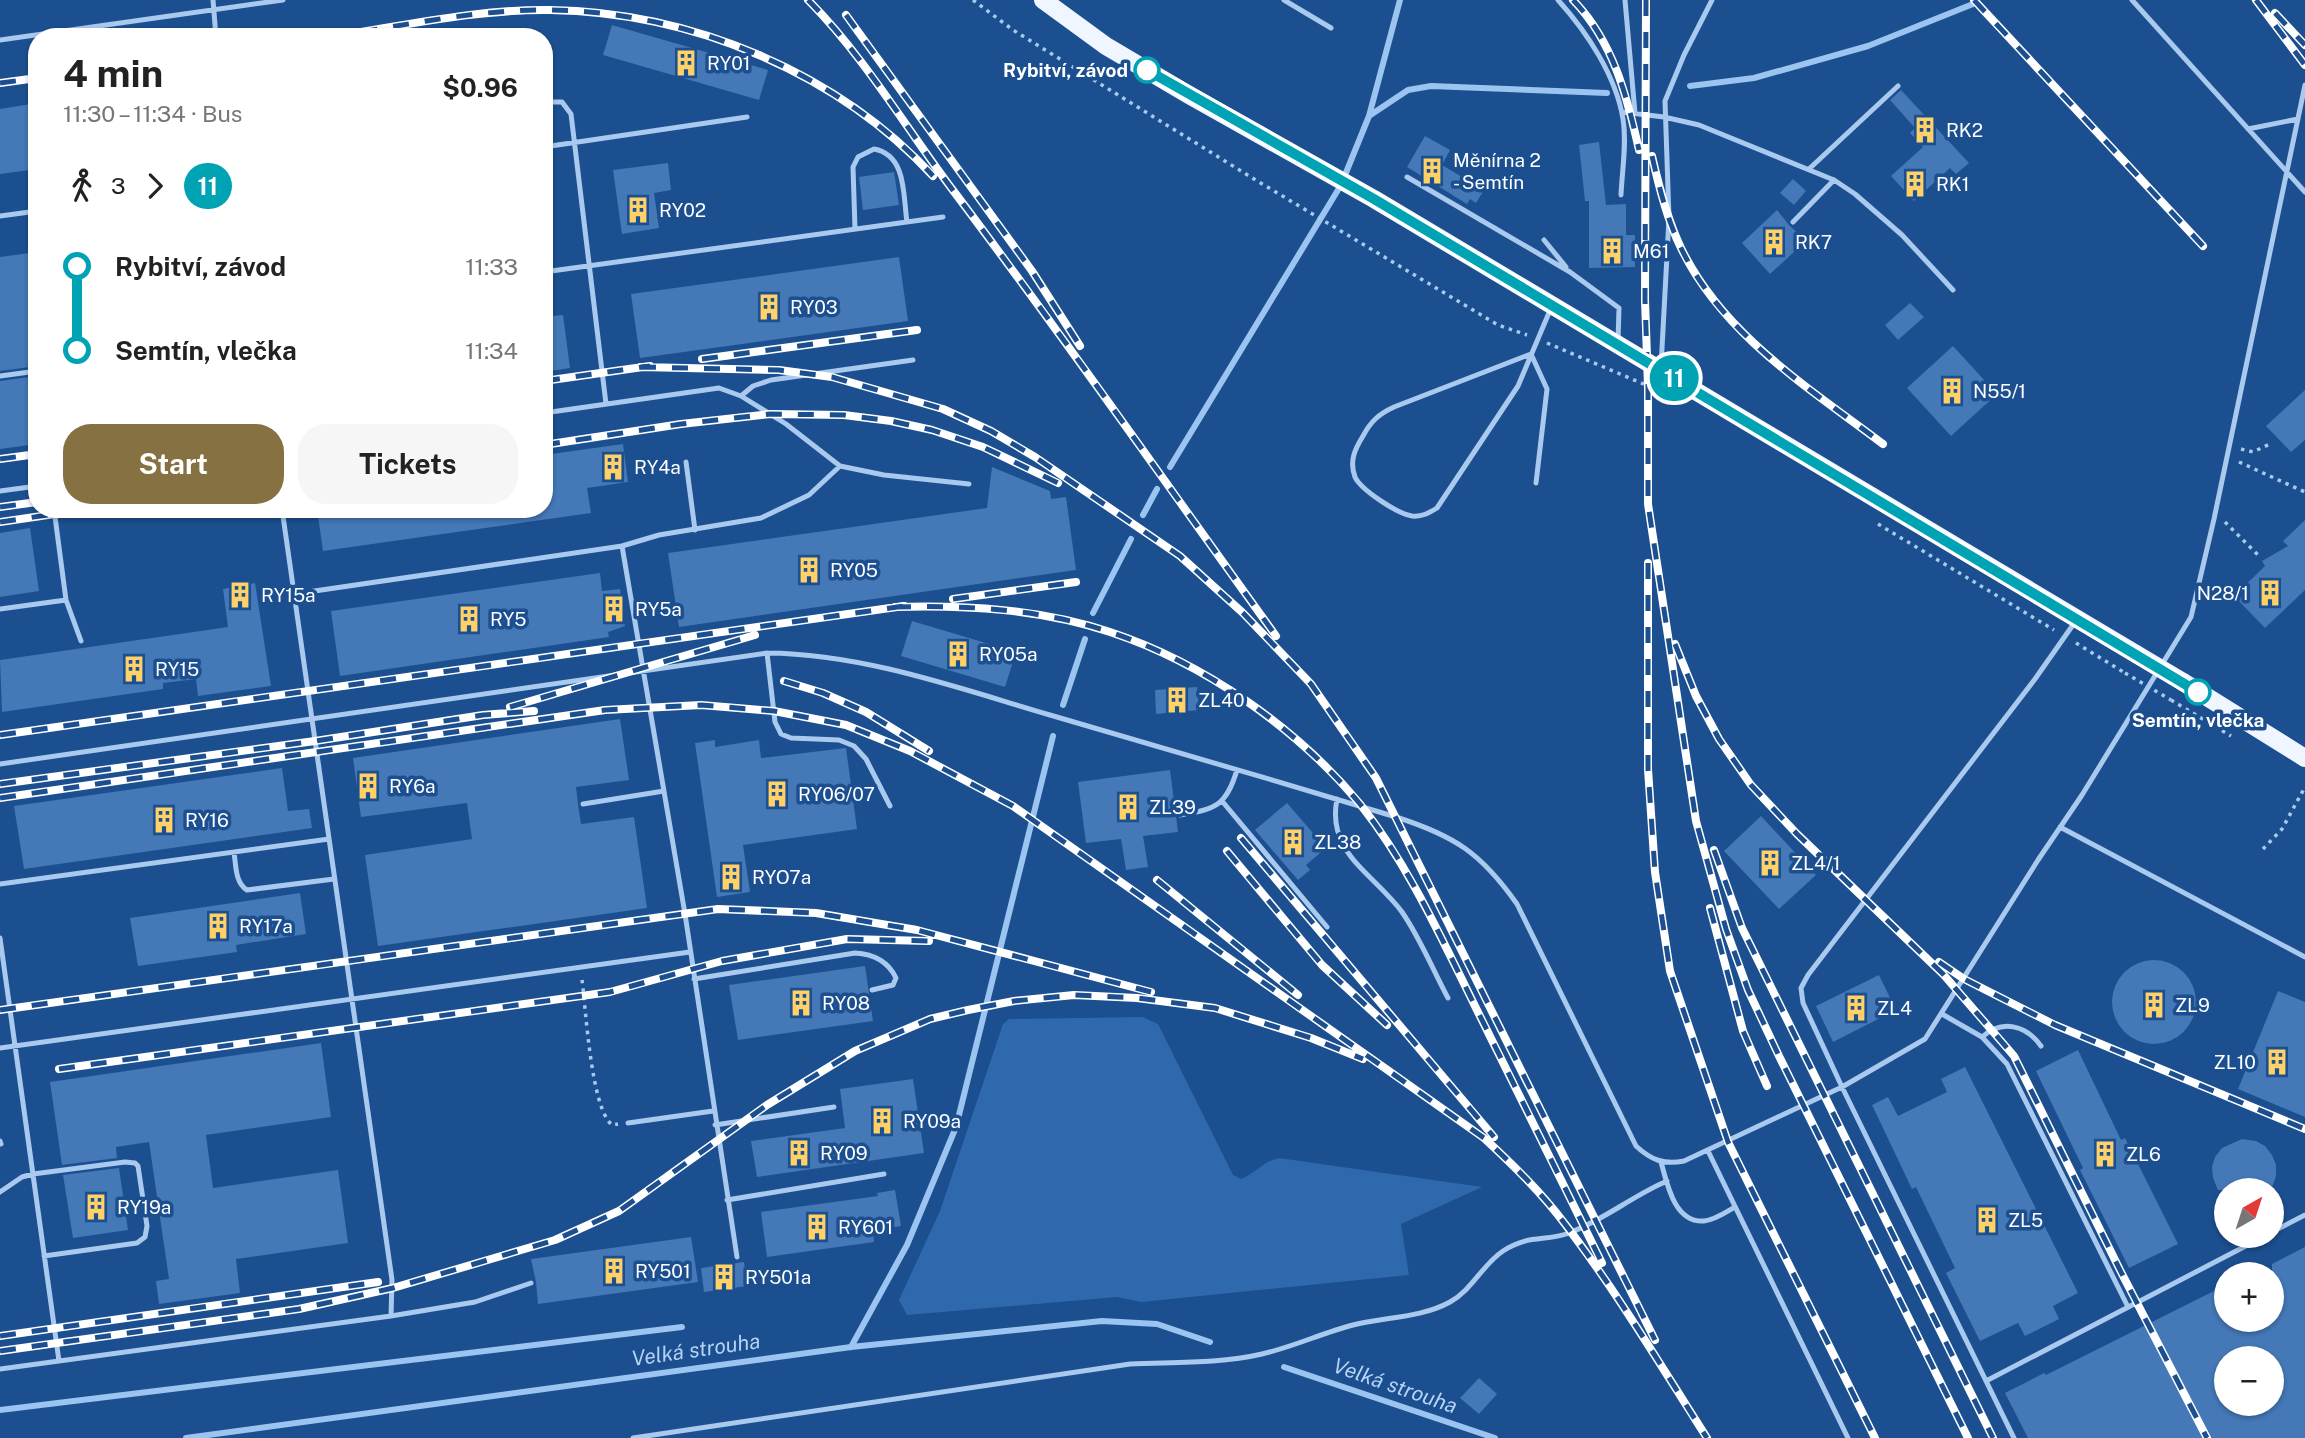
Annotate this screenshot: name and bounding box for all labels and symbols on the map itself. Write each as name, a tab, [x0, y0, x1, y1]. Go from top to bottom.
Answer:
building icon: RY01	[671, 48, 701, 78]
place label: RY01	[707, 52, 751, 74]
marker: Rybitví, závod	[1134, 57, 1160, 83]
place label: Rybitví, závod	[1003, 59, 1128, 81]
building icon: RK2	[1910, 115, 1940, 145]
place label: RK2	[1946, 119, 1983, 141]
place label: Měnírna 2 - Semtín	[1453, 149, 1541, 193]
building icon: Měnírna 2 - Semtín	[1417, 156, 1447, 186]
building icon: RK1	[1900, 169, 1930, 199]
place label: RK1	[1936, 173, 1970, 195]
building icon: RY02	[623, 195, 653, 225]
place label: RY02	[659, 199, 706, 221]
building icon: RK7	[1759, 227, 1789, 257]
place label: RK7	[1795, 231, 1832, 253]
building icon: M61	[1597, 236, 1627, 266]
place label: M61	[1633, 240, 1669, 262]
building icon: RY03	[754, 292, 784, 322]
place label: RY03	[790, 296, 838, 318]
line badge: 11	[1642, 355, 1706, 401]
building icon: N55/1	[1937, 376, 1967, 406]
place label: N55/1	[1973, 380, 2026, 402]
building icon: RY4a	[598, 452, 628, 482]
place label: RY4a	[634, 456, 681, 478]
building icon: RY05	[794, 555, 824, 585]
place label: RY05	[830, 559, 878, 581]
building icon: N28/1	[2255, 578, 2285, 608]
building icon: RY15a	[225, 580, 255, 610]
place label: N28/1	[2197, 582, 2249, 604]
place label: RY15a	[261, 584, 316, 606]
building icon: RY5a	[599, 594, 629, 624]
place label: RY5a	[635, 598, 682, 620]
building icon: RY5	[454, 604, 484, 634]
place label: RY5	[490, 608, 526, 630]
building icon: RY05a	[943, 639, 973, 669]
place label: RY05a	[979, 643, 1038, 665]
building icon: RY15	[119, 654, 149, 684]
place label: RY15	[155, 658, 199, 680]
marker: Semtín, vlečka	[2185, 679, 2211, 705]
building icon: ZL40	[1162, 685, 1192, 715]
place label: ZL40	[1198, 689, 1245, 711]
place label: Semtín, vlečka	[2132, 709, 2264, 731]
building icon: RY6a	[353, 771, 383, 801]
place label: RY6a	[389, 775, 436, 797]
building icon: RY06/07	[762, 779, 792, 809]
place label: RY06/07	[798, 783, 875, 805]
building icon: ZL39	[1113, 792, 1143, 822]
place label: ZL39	[1149, 796, 1196, 818]
building icon: RY16	[149, 805, 179, 835]
place label: RY16	[185, 809, 229, 831]
building icon: ZL38	[1278, 827, 1308, 857]
place label: ZL38	[1314, 831, 1361, 853]
building icon: ZL4/1	[1755, 848, 1785, 878]
place label: ZL4/1	[1791, 852, 1840, 874]
building icon: RYO7a	[716, 862, 746, 892]
place label: RYO7a	[752, 866, 811, 888]
building icon: RY17a	[203, 911, 233, 941]
place label: RY17a	[239, 915, 293, 937]
building icon: RY08	[786, 988, 816, 1018]
building icon: ZL9	[2139, 990, 2169, 1020]
place label: RY08	[822, 992, 870, 1014]
building icon: ZL4	[1841, 993, 1871, 1023]
place label: ZL9	[2175, 994, 2210, 1016]
place label: ZL4	[1877, 997, 1912, 1019]
building icon: ZL10	[2262, 1047, 2292, 1077]
place label: ZL10	[2214, 1051, 2256, 1073]
building icon: RY09a	[867, 1106, 897, 1136]
place label: RY09a	[903, 1110, 961, 1132]
building icon: RY09	[784, 1138, 814, 1168]
building icon: ZL6	[2090, 1139, 2120, 1169]
place label: RY09	[820, 1142, 868, 1164]
place label: ZL6	[2126, 1143, 2161, 1165]
north arrow	[2214, 1178, 2284, 1248]
building icon: RY19a	[81, 1192, 111, 1222]
place label: RY19a	[117, 1196, 171, 1218]
building icon: ZL5	[1972, 1205, 2002, 1235]
place label: ZL5	[2008, 1209, 2043, 1231]
building icon: RY601	[802, 1212, 832, 1242]
place label: RY601	[838, 1216, 893, 1238]
building icon: RY501	[599, 1256, 629, 1286]
place label: RY501	[635, 1260, 691, 1282]
building icon: RY501a	[709, 1262, 739, 1292]
place label: RY501a	[745, 1266, 811, 1288]
water label: Velká strouha	[630, 1328, 762, 1371]
water label: Velká strouha	[1330, 1353, 1460, 1418]

